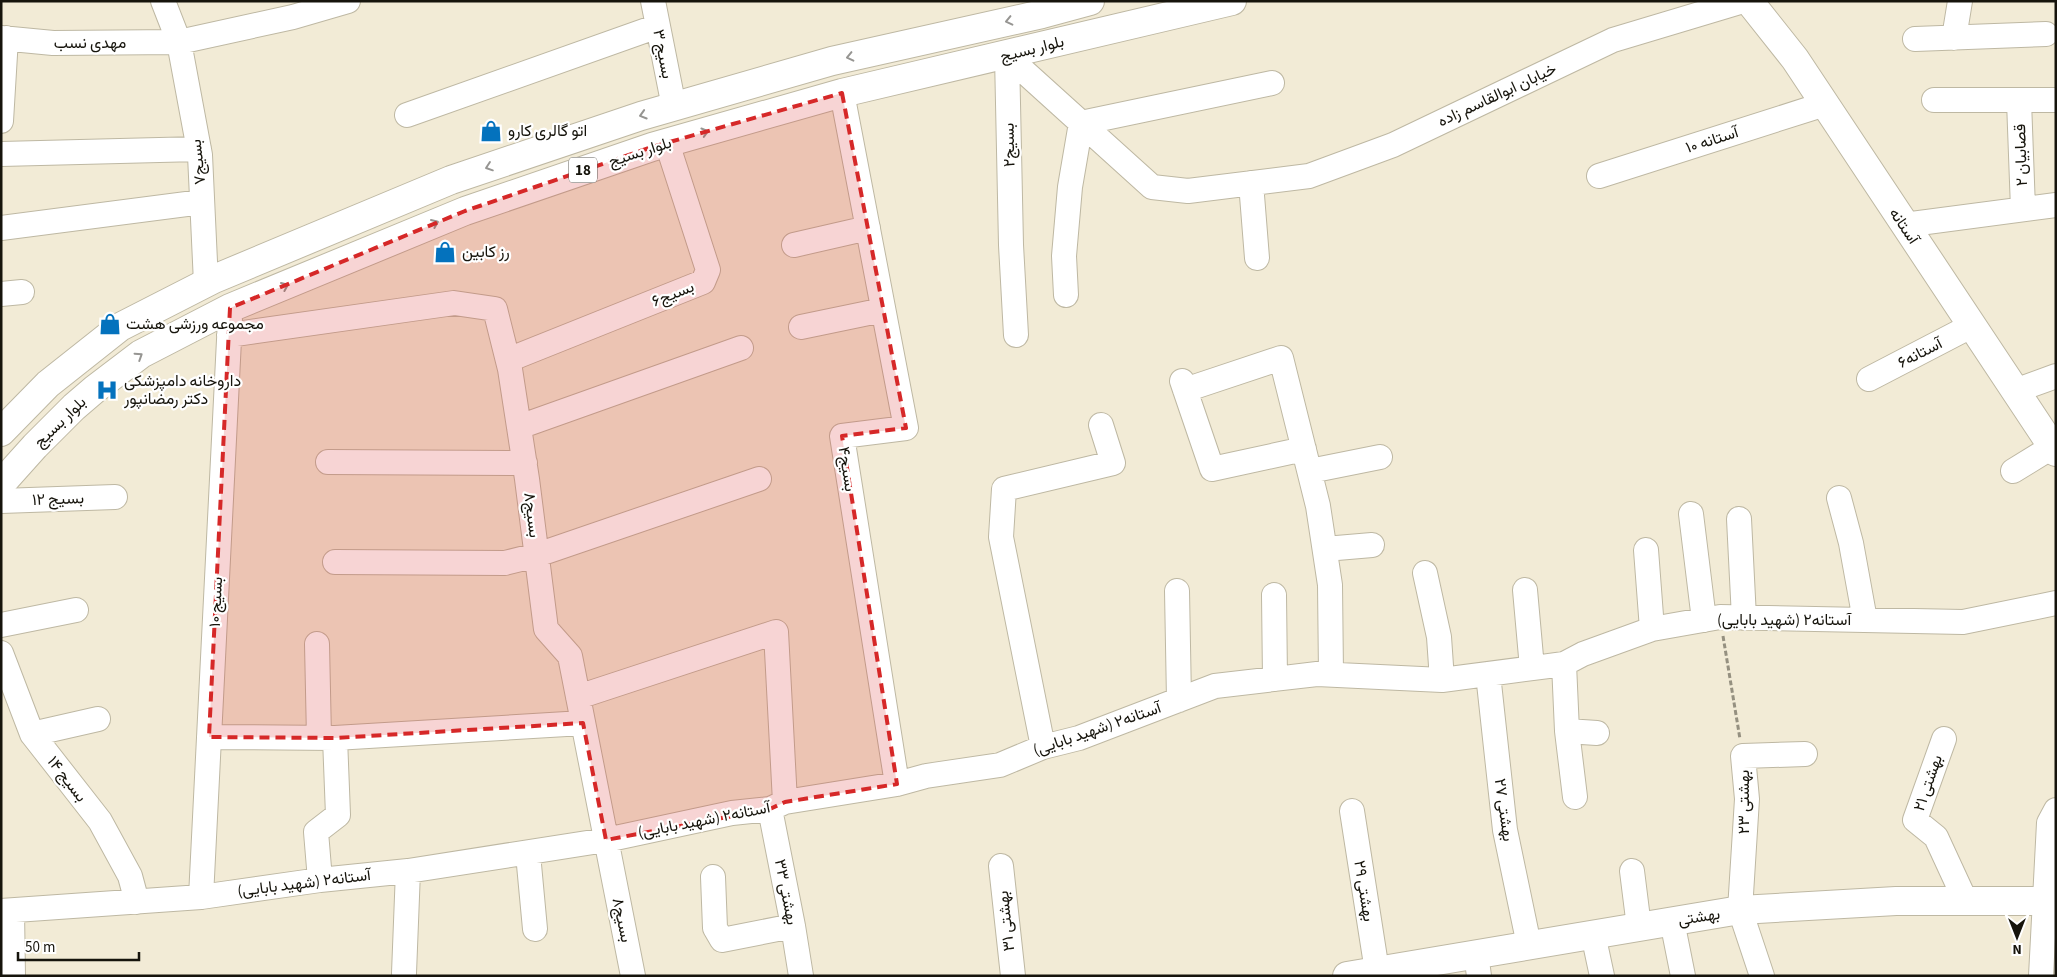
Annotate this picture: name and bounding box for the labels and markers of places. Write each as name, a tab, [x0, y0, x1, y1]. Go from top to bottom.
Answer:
shop icon: اتو گالری کارو	[478, 118, 504, 144]
place label: اتو گالری کارو	[508, 120, 587, 142]
shop icon: رز کابین	[432, 239, 458, 265]
place label: رز کابین	[462, 241, 510, 263]
shop icon: مجموعه ورزشی هشت	[97, 311, 123, 337]
place label: مجموعه ورزشی هشت	[126, 313, 264, 335]
place label: داروخانه دامپزشکی دکتر رمضانپور	[123, 370, 241, 410]
hospital icon: داروخانه دامپزشکی دکتر رمضانپور	[94, 377, 120, 403]

